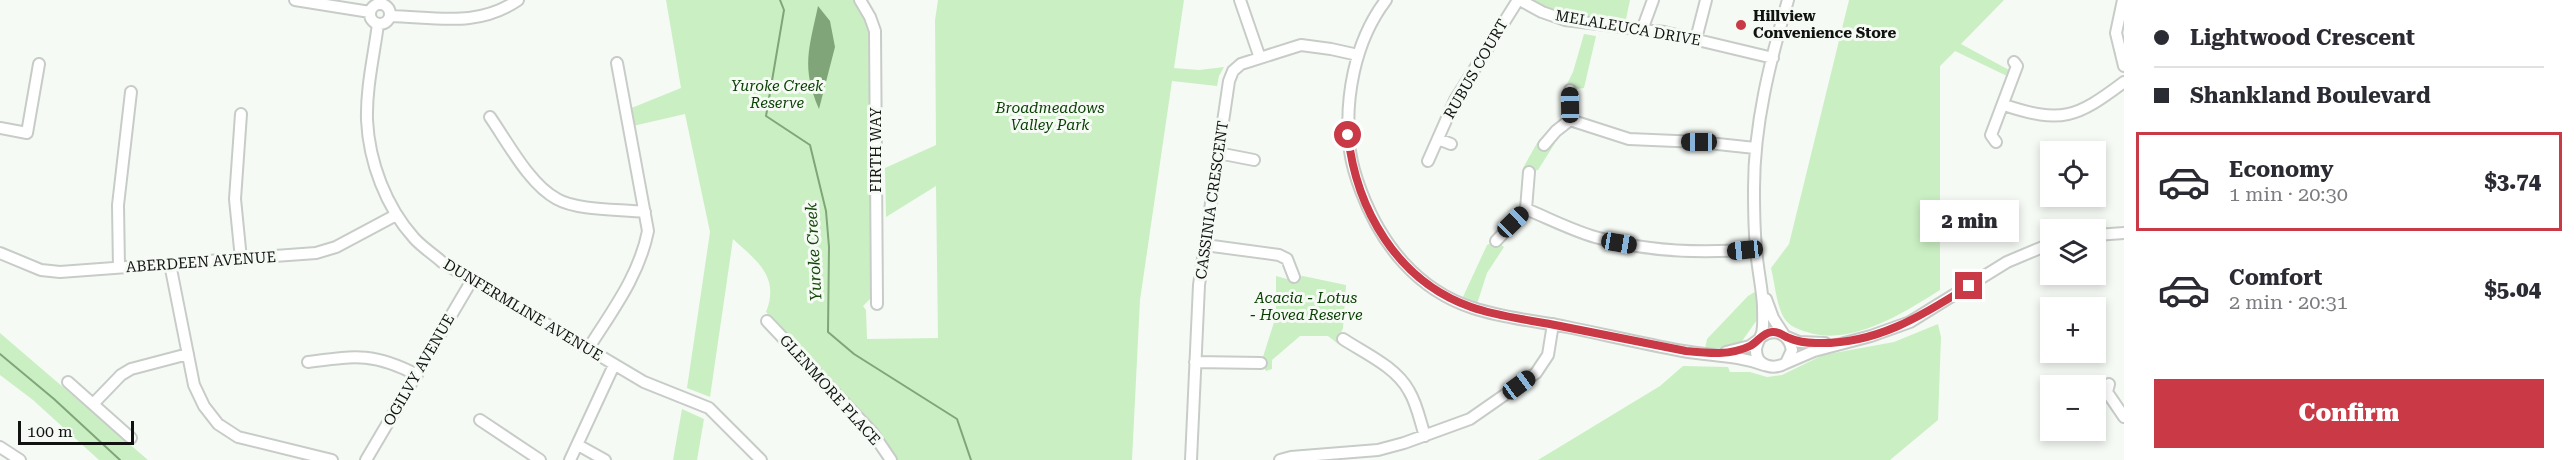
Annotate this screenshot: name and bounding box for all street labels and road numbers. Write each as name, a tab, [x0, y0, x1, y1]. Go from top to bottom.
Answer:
street label: MELALEUCA DRIVE	[1554, 6, 1702, 50]
street label: RUBUS COURT	[1440, 16, 1512, 122]
street label: FIRTH WAY	[867, 106, 885, 193]
street label: CASSINIA CRESCENT	[1192, 120, 1232, 280]
street label: ABERDEEN AVENUE	[125, 248, 277, 276]
street label: DUNFERMLINE AVENUE	[440, 255, 606, 365]
street label: OGILVY AVENUE	[380, 311, 458, 429]
street label: GLENMORE PLACE	[776, 331, 884, 449]

